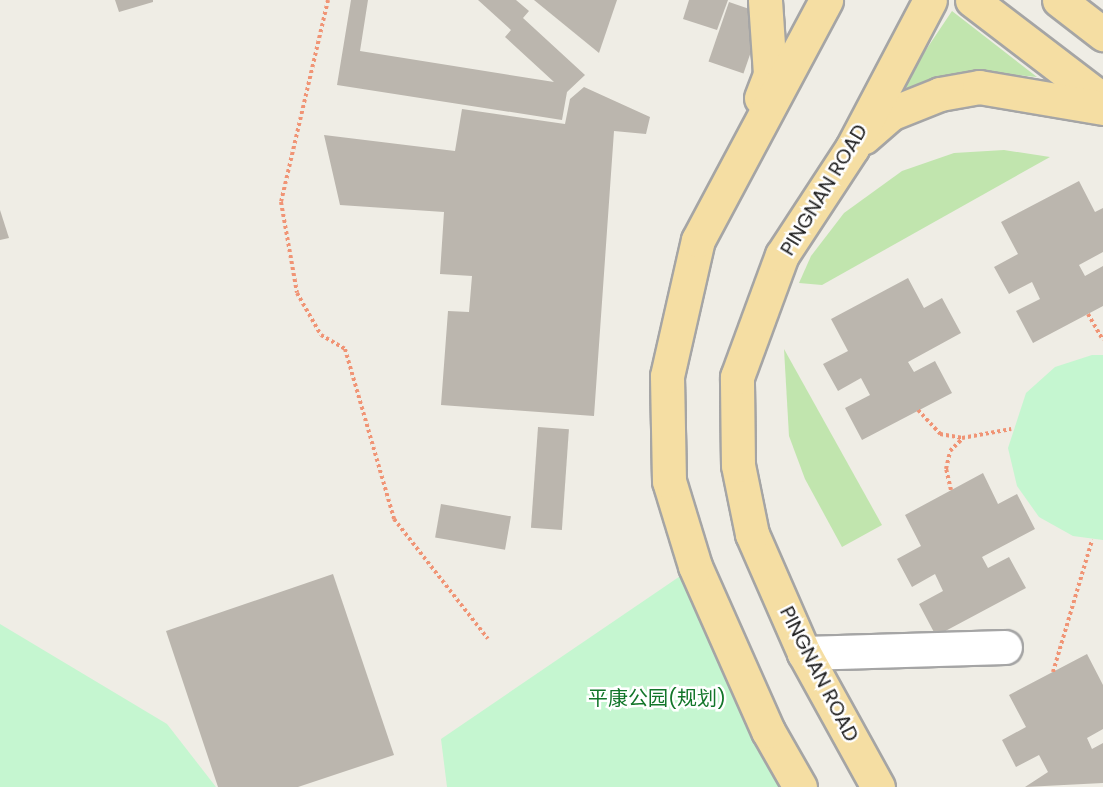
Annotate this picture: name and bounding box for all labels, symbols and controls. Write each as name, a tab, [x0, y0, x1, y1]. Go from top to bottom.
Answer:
street label: PINGNAN ROAD	[775, 120, 873, 260]
street label: PINGNAN ROAD	[775, 602, 863, 746]
park label: 平康公园(规划)	[588, 686, 726, 710]

